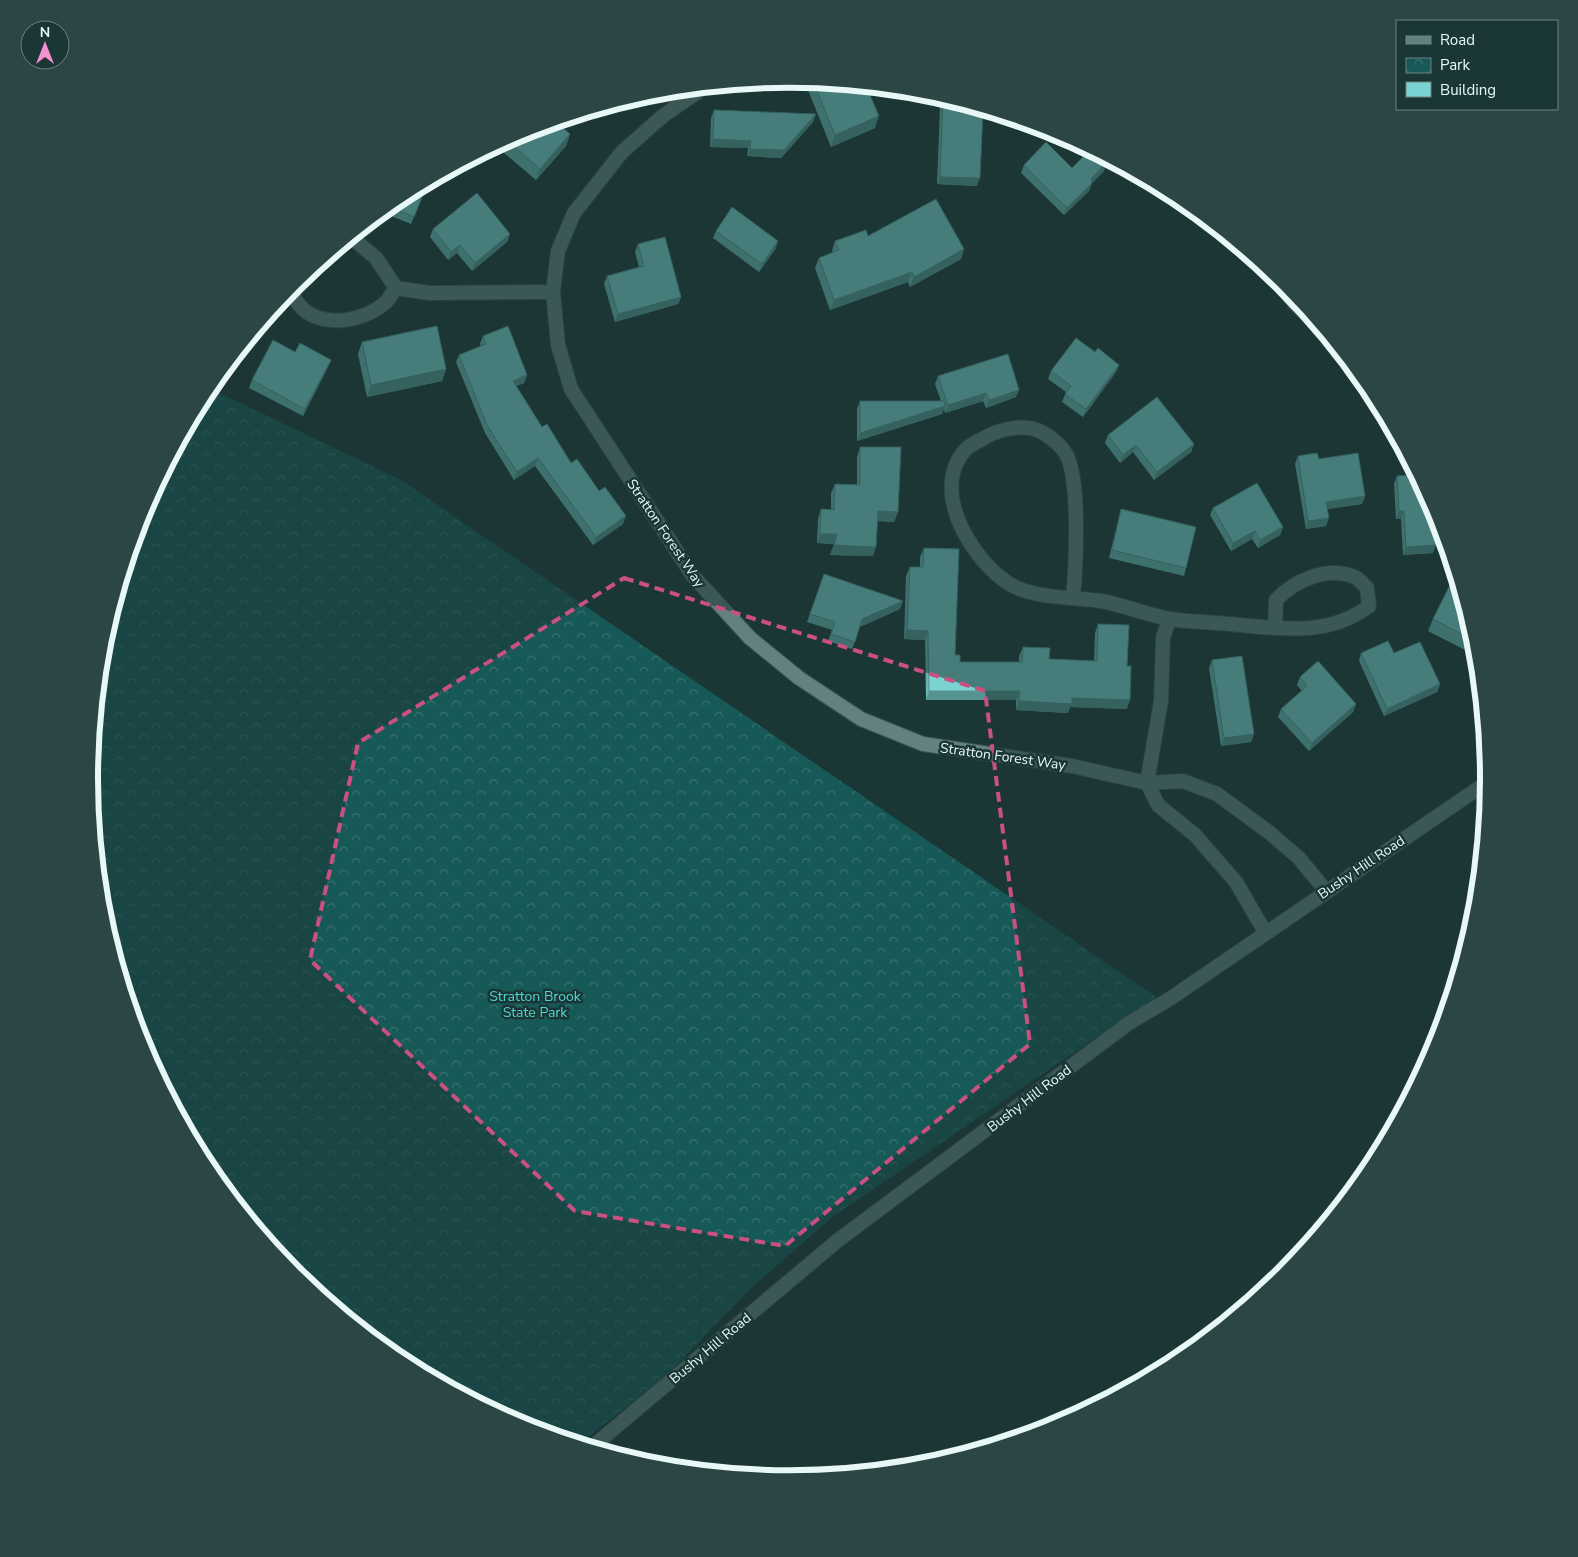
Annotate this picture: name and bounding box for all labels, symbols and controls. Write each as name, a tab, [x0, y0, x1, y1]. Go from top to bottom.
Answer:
north arrow	[20, 20, 70, 70]
legend	[1396, 20, 1558, 110]
text: N	[40, 23, 50, 42]
text: Road	[1440, 30, 1475, 50]
text: Park	[1440, 55, 1470, 75]
text: Building	[1440, 80, 1496, 100]
street label: Stratton Forest Way	[622, 475, 709, 592]
street label: Stratton Forest Way	[939, 738, 1068, 775]
street label: Bushy Hill Road	[1314, 831, 1408, 904]
park label: Stratton Brook State Park	[489, 987, 582, 1022]
street label: Bushy Hill Road	[983, 1060, 1075, 1136]
street label: Bushy Hill Road	[665, 1309, 755, 1388]

